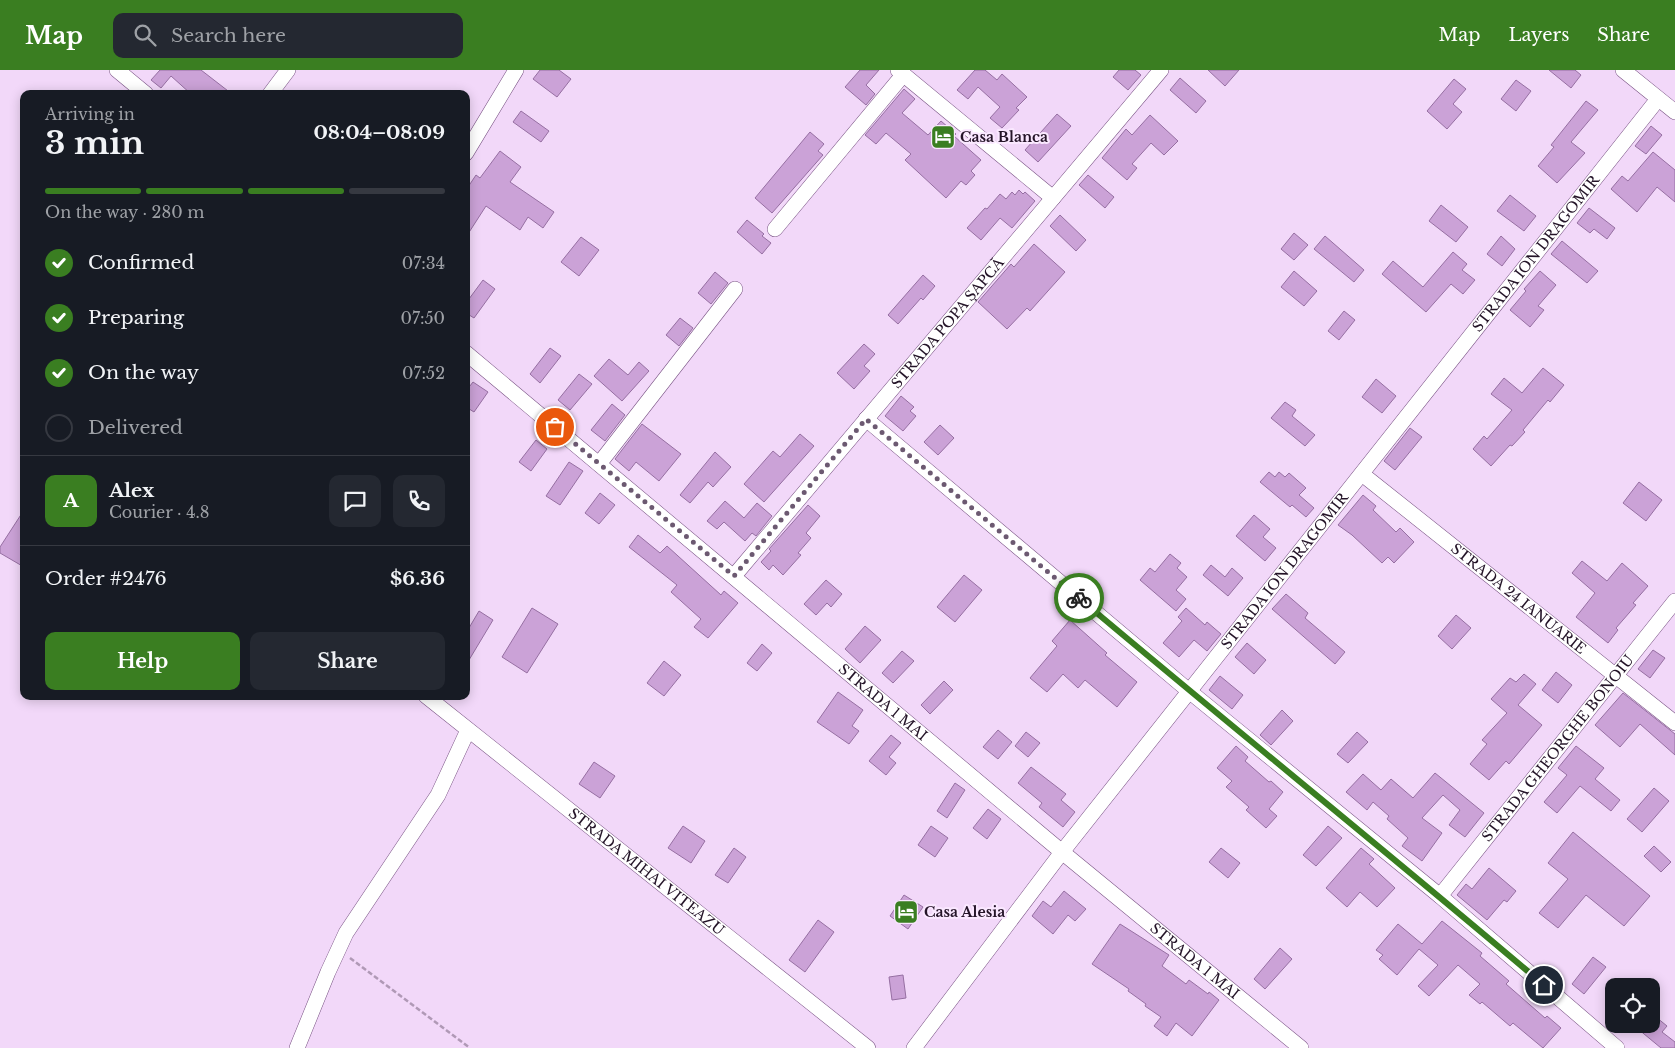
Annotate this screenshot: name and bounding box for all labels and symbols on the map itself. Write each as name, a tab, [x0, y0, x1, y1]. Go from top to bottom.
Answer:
hotel icon: Casa Blanca	[930, 124, 956, 150]
place label: Casa Blanca	[960, 128, 1048, 146]
street label: STRADA ION DRAGOMIR	[1468, 171, 1604, 335]
street label: STRADA POPA ȘAPCĂ	[887, 254, 1008, 392]
pin	[534, 406, 576, 448]
street label: STRADA ION DRAGOMIR	[1217, 488, 1353, 653]
street label: STRADA 24 IANUARIE	[1447, 539, 1590, 658]
courier	[1054, 573, 1104, 623]
street label: STRADA GHEORGHE BONOIU	[1478, 651, 1638, 845]
street label: STRADA 1 MAI	[835, 660, 931, 745]
street label: STRADA MIHAI VITEAZU	[565, 804, 728, 939]
hotel icon: Casa Alesia	[893, 899, 919, 925]
place label: Casa Alesia	[924, 903, 1005, 921]
street label: STRADA 1 MAI	[1146, 919, 1243, 1003]
pin	[1523, 964, 1565, 1006]

